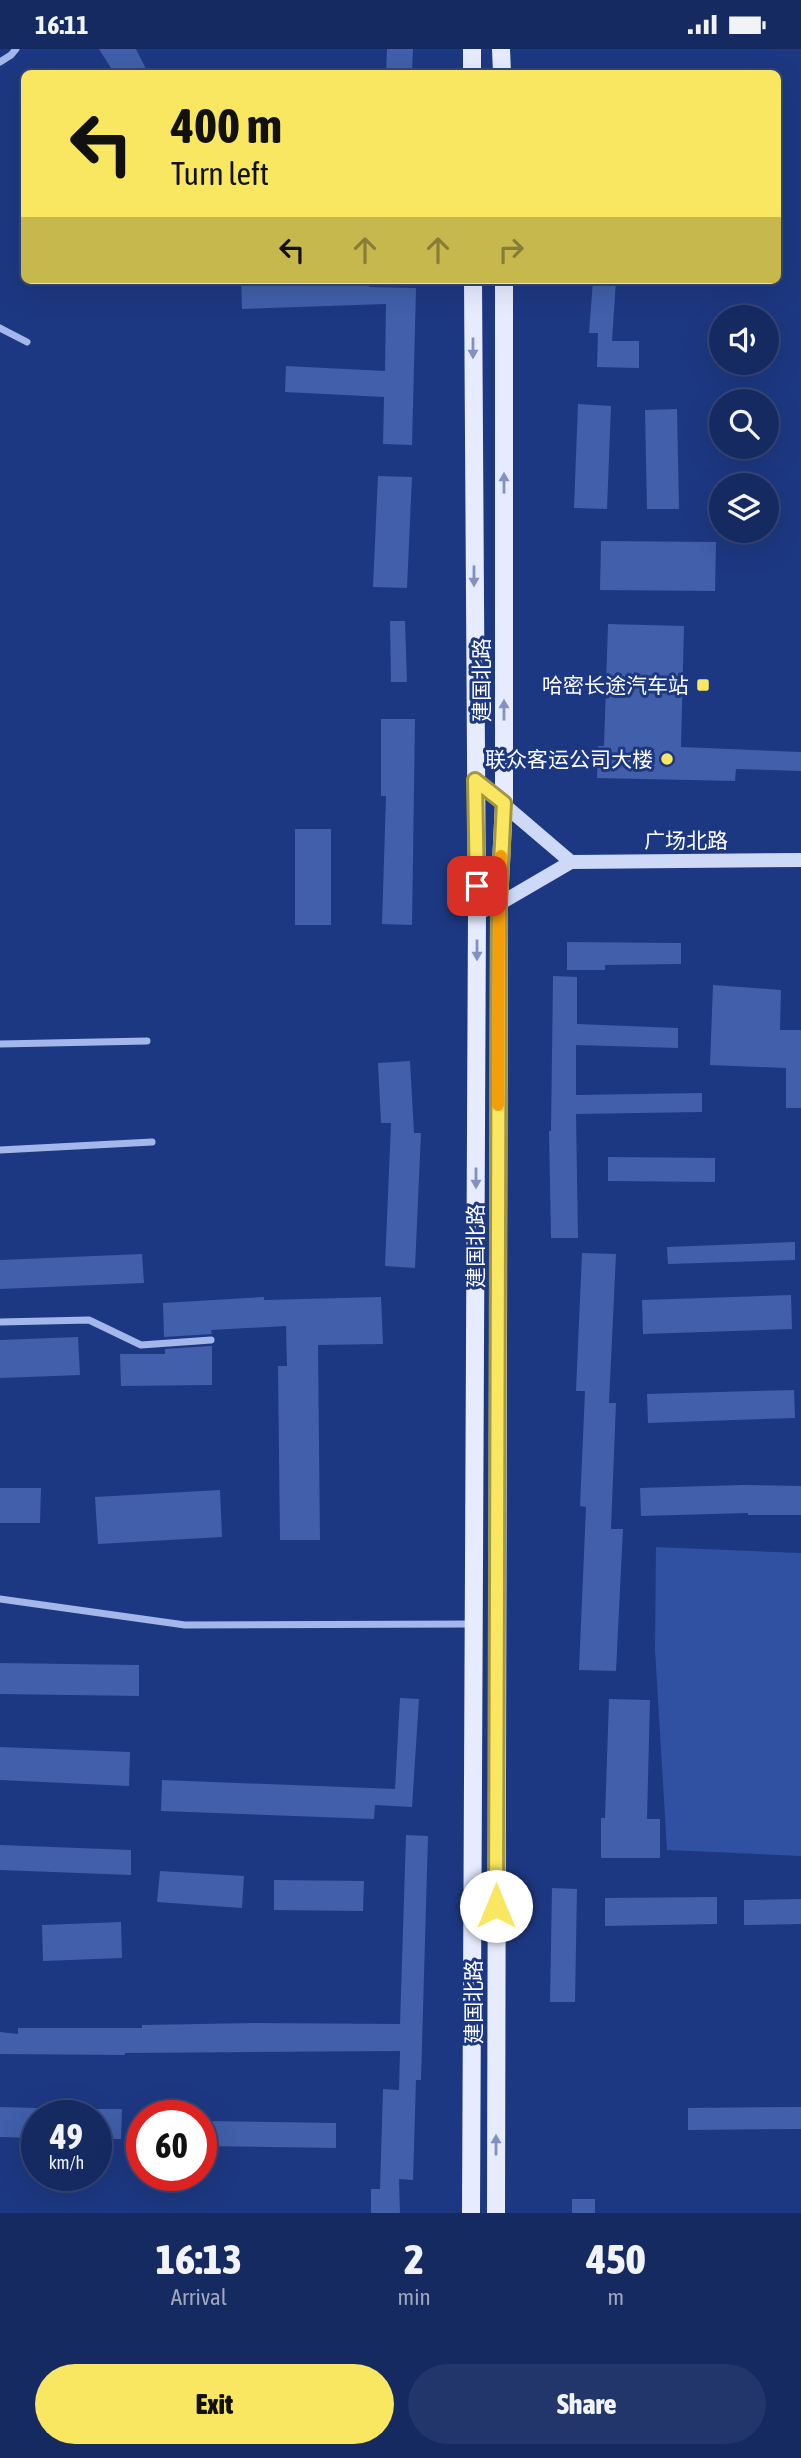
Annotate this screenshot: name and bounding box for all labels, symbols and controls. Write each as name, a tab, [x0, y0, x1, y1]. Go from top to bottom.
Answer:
text: 16:11	[35, 10, 89, 40]
text: 400 m	[171, 97, 282, 153]
icon: left	[56, 98, 147, 189]
text: Turn left	[171, 155, 269, 192]
icon: left	[273, 231, 311, 269]
icon: ahead	[346, 231, 384, 269]
icon: ahead	[419, 231, 457, 269]
icon: right	[492, 231, 530, 269]
map controls	[709, 305, 779, 543]
button: sound	[709, 305, 779, 375]
one-way arrow	[467, 337, 479, 359]
button: search	[709, 389, 779, 459]
one-way arrow	[498, 472, 510, 494]
button: layers	[709, 473, 779, 543]
one-way arrow	[468, 565, 480, 587]
street label: 建国北路	[469, 638, 493, 722]
place label: 哈密长途汽车站	[542, 673, 689, 697]
marker: 哈密长途汽车站	[695, 677, 711, 693]
one-way arrow	[498, 699, 510, 721]
place label: 联众客运公司大楼	[485, 747, 653, 771]
marker: 联众客运公司大楼	[659, 751, 675, 767]
street label: 广场北路	[644, 828, 728, 852]
pin	[447, 856, 507, 916]
icon: arrive	[458, 867, 496, 905]
one-way arrow	[471, 939, 483, 961]
one-way arrow	[470, 1167, 482, 1189]
street label: 建国北路	[463, 1204, 487, 1288]
position arrow	[459, 1869, 533, 1943]
street label: 建国北路	[461, 1960, 485, 2044]
speed limit sign: 60	[126, 2100, 217, 2191]
text: 49	[50, 2116, 83, 2156]
one-way arrow	[490, 2134, 502, 2156]
text: km/h	[49, 2152, 84, 2173]
text: 16:13	[156, 2235, 242, 2283]
text: 2	[404, 2235, 424, 2283]
text: 450	[586, 2235, 645, 2283]
text: Arrival	[171, 2284, 227, 2310]
text: min	[398, 2284, 431, 2310]
text: m	[608, 2284, 624, 2310]
button: Exit	[35, 2364, 394, 2444]
button: Share	[408, 2364, 766, 2444]

